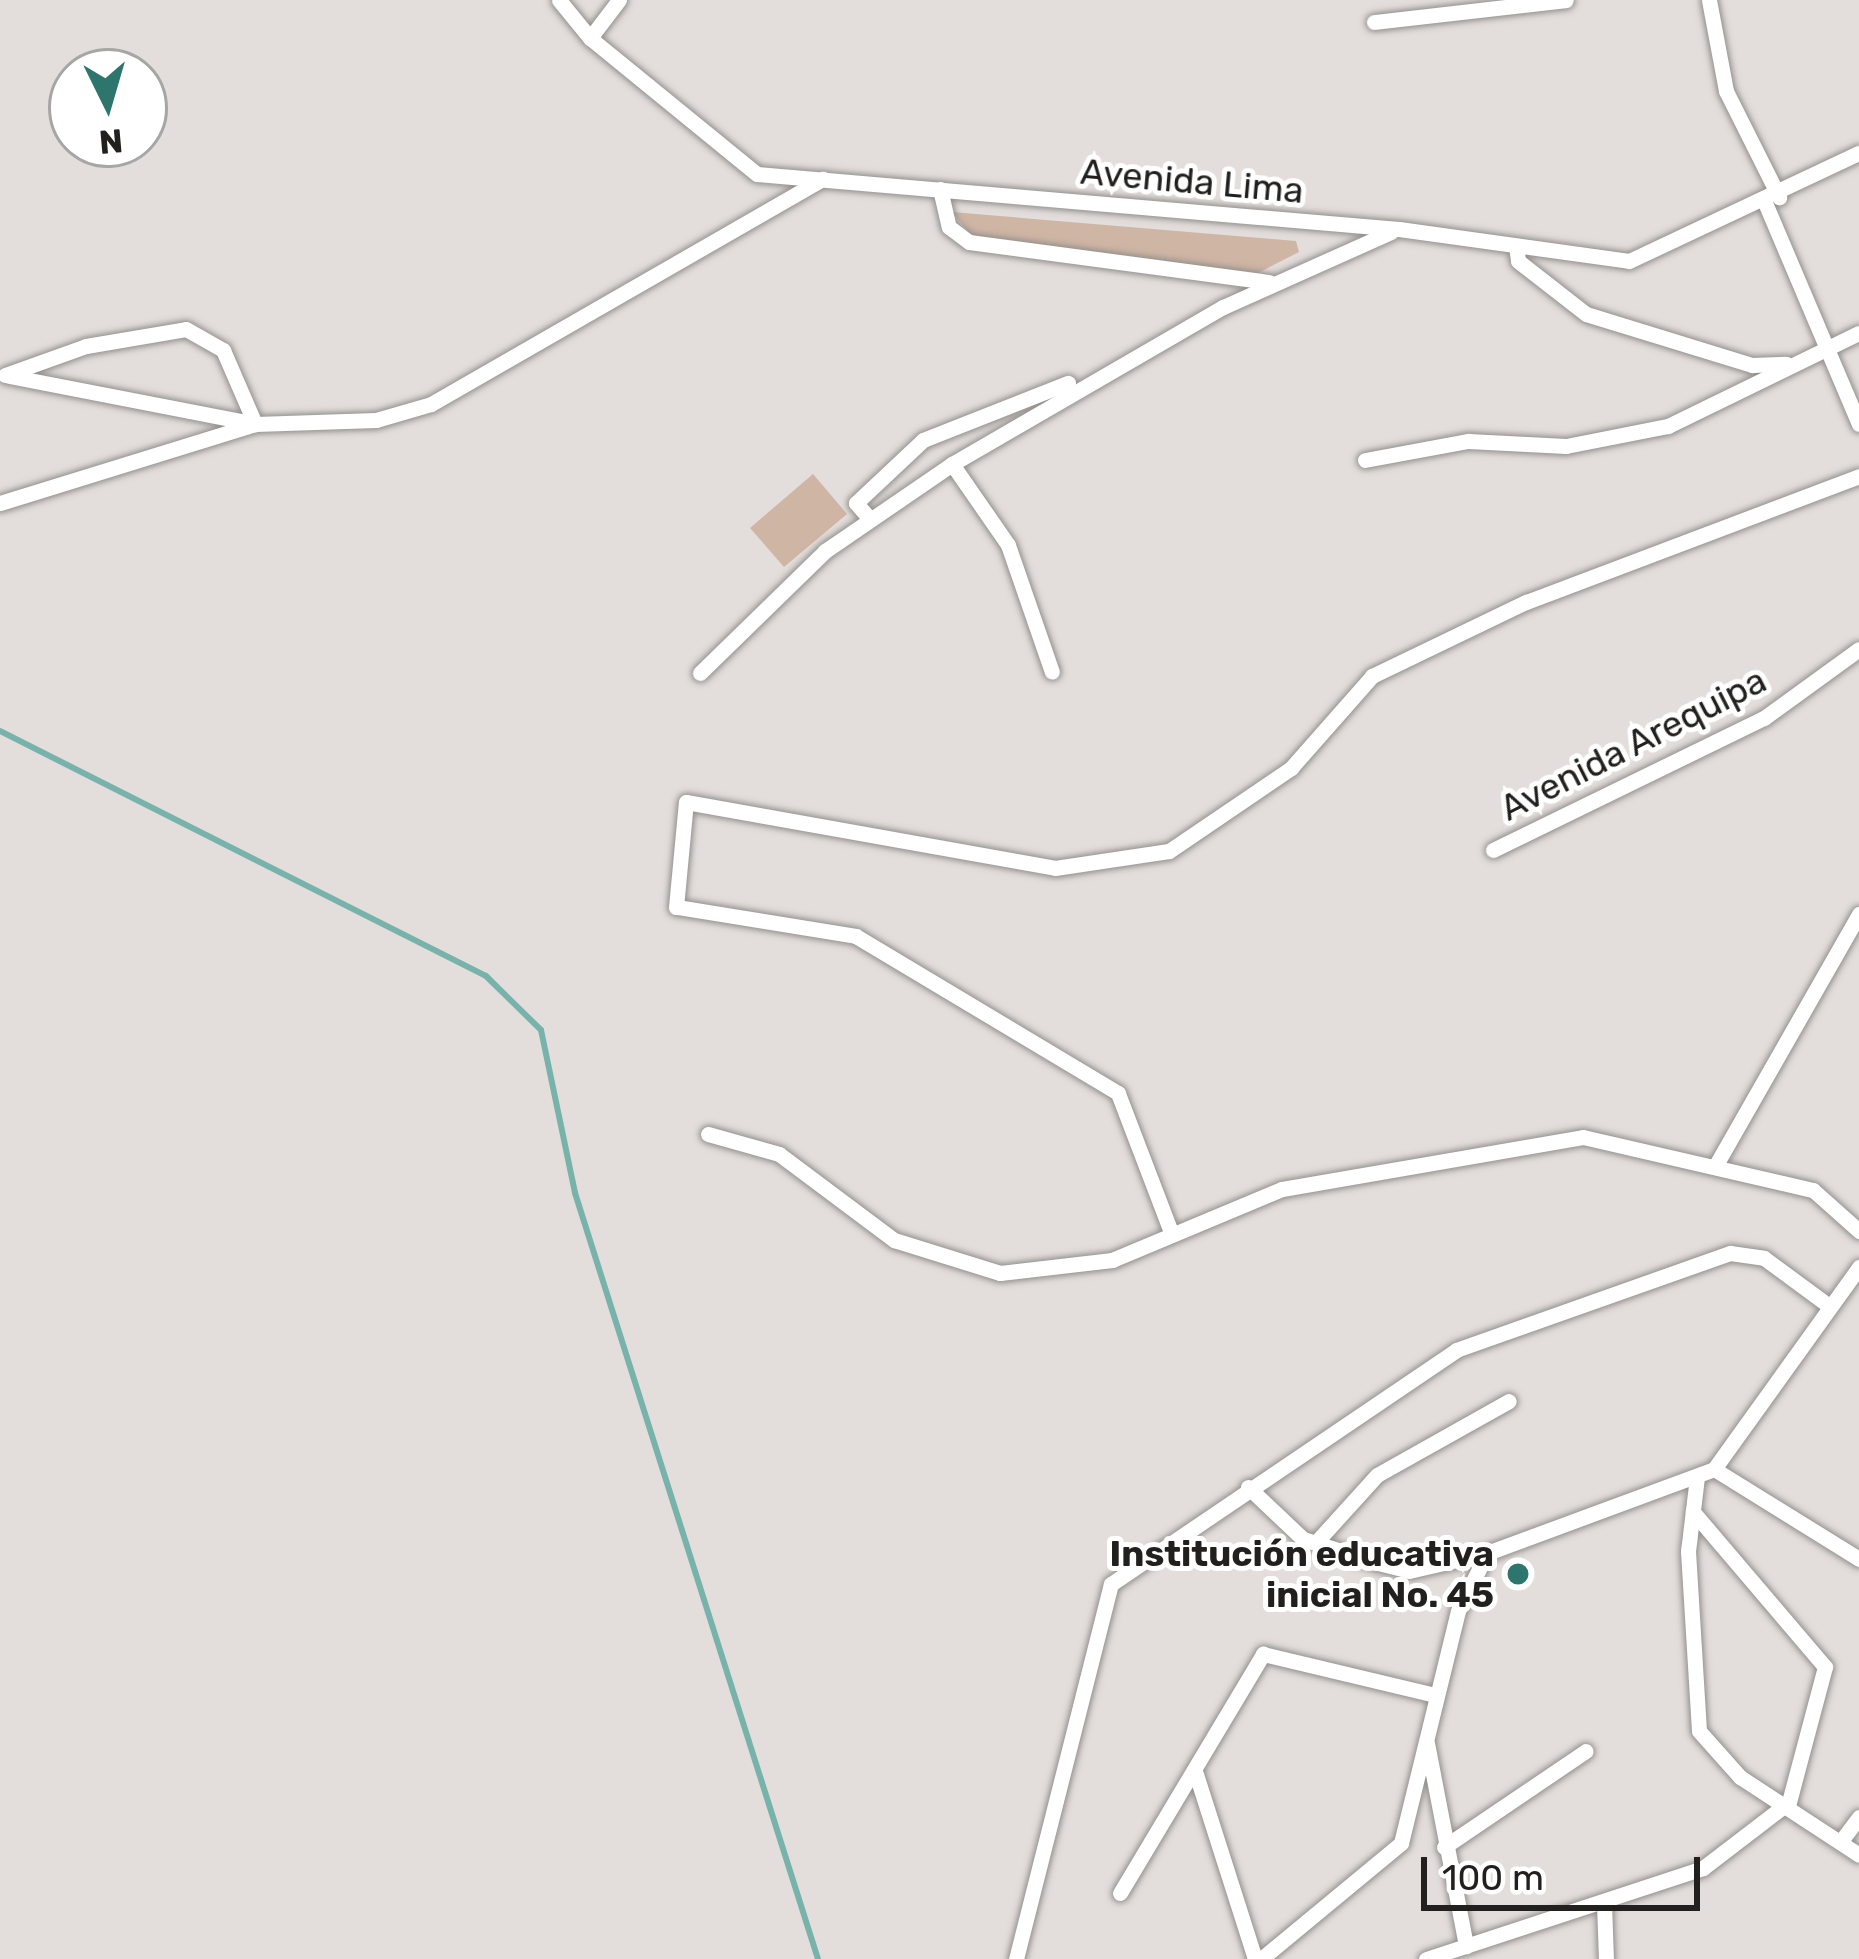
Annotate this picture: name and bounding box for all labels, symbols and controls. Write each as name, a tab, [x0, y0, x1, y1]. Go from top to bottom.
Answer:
north arrow	[48, 48, 168, 168]
text: N	[97, 121, 124, 162]
street label: Avenida Lima	[1079, 150, 1305, 212]
street label: Avenida Arequipa	[1492, 658, 1774, 830]
place label: Institución educativa inicial No. 45	[1110, 1531, 1494, 1616]
marker: Institución educativa inicial No. 45	[1505, 1561, 1531, 1587]
scale bar	[1427, 1833, 1706, 1907]
text: 100 m	[1442, 1856, 1544, 1899]

